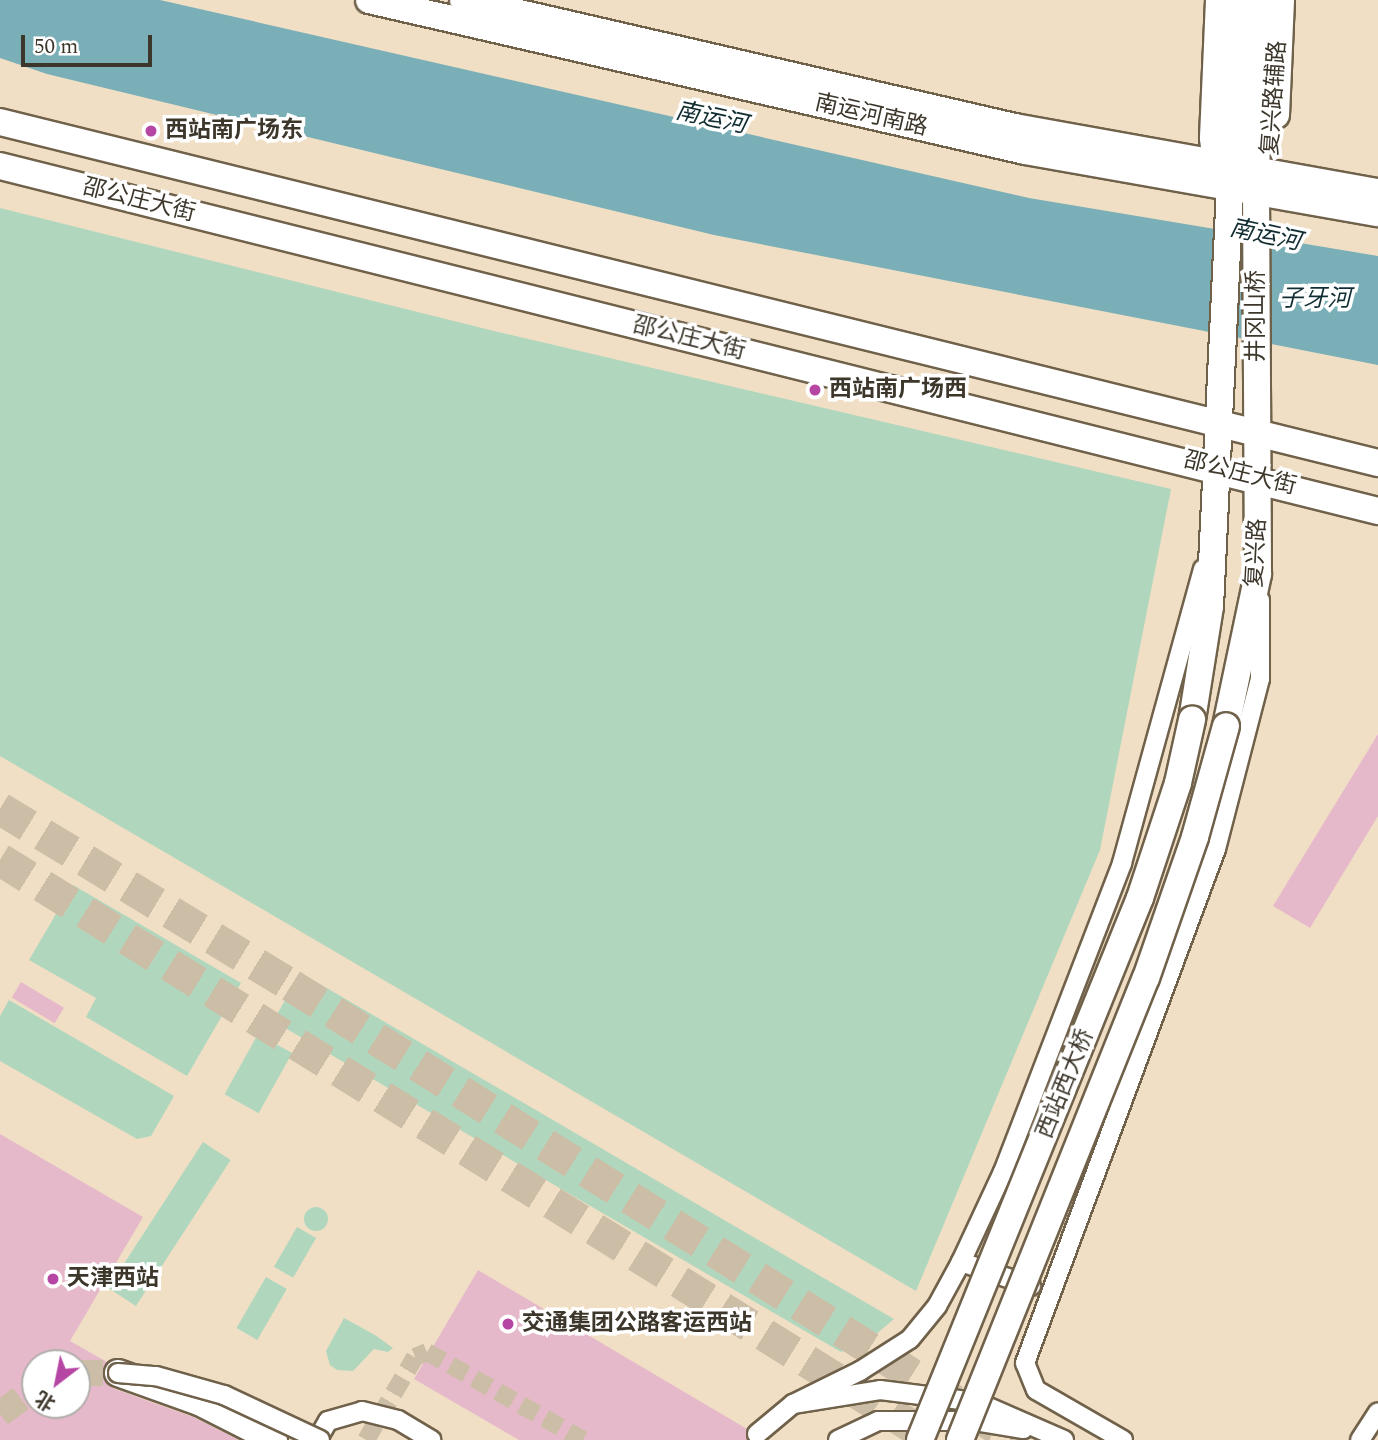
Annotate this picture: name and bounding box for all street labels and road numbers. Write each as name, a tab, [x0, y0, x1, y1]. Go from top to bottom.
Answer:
street label: 复兴路辅路	[1257, 40, 1293, 156]
street label: 南运河南路	[812, 90, 930, 142]
street label: 邵公庄大街	[80, 174, 198, 228]
street label: 井冈山桥	[1243, 270, 1271, 362]
street label: 邵公庄大街	[630, 312, 748, 366]
street label: 邵公庄大街	[1181, 447, 1299, 501]
street label: 复兴路	[1241, 518, 1273, 588]
street label: 西站西大桥	[1032, 1026, 1100, 1142]

